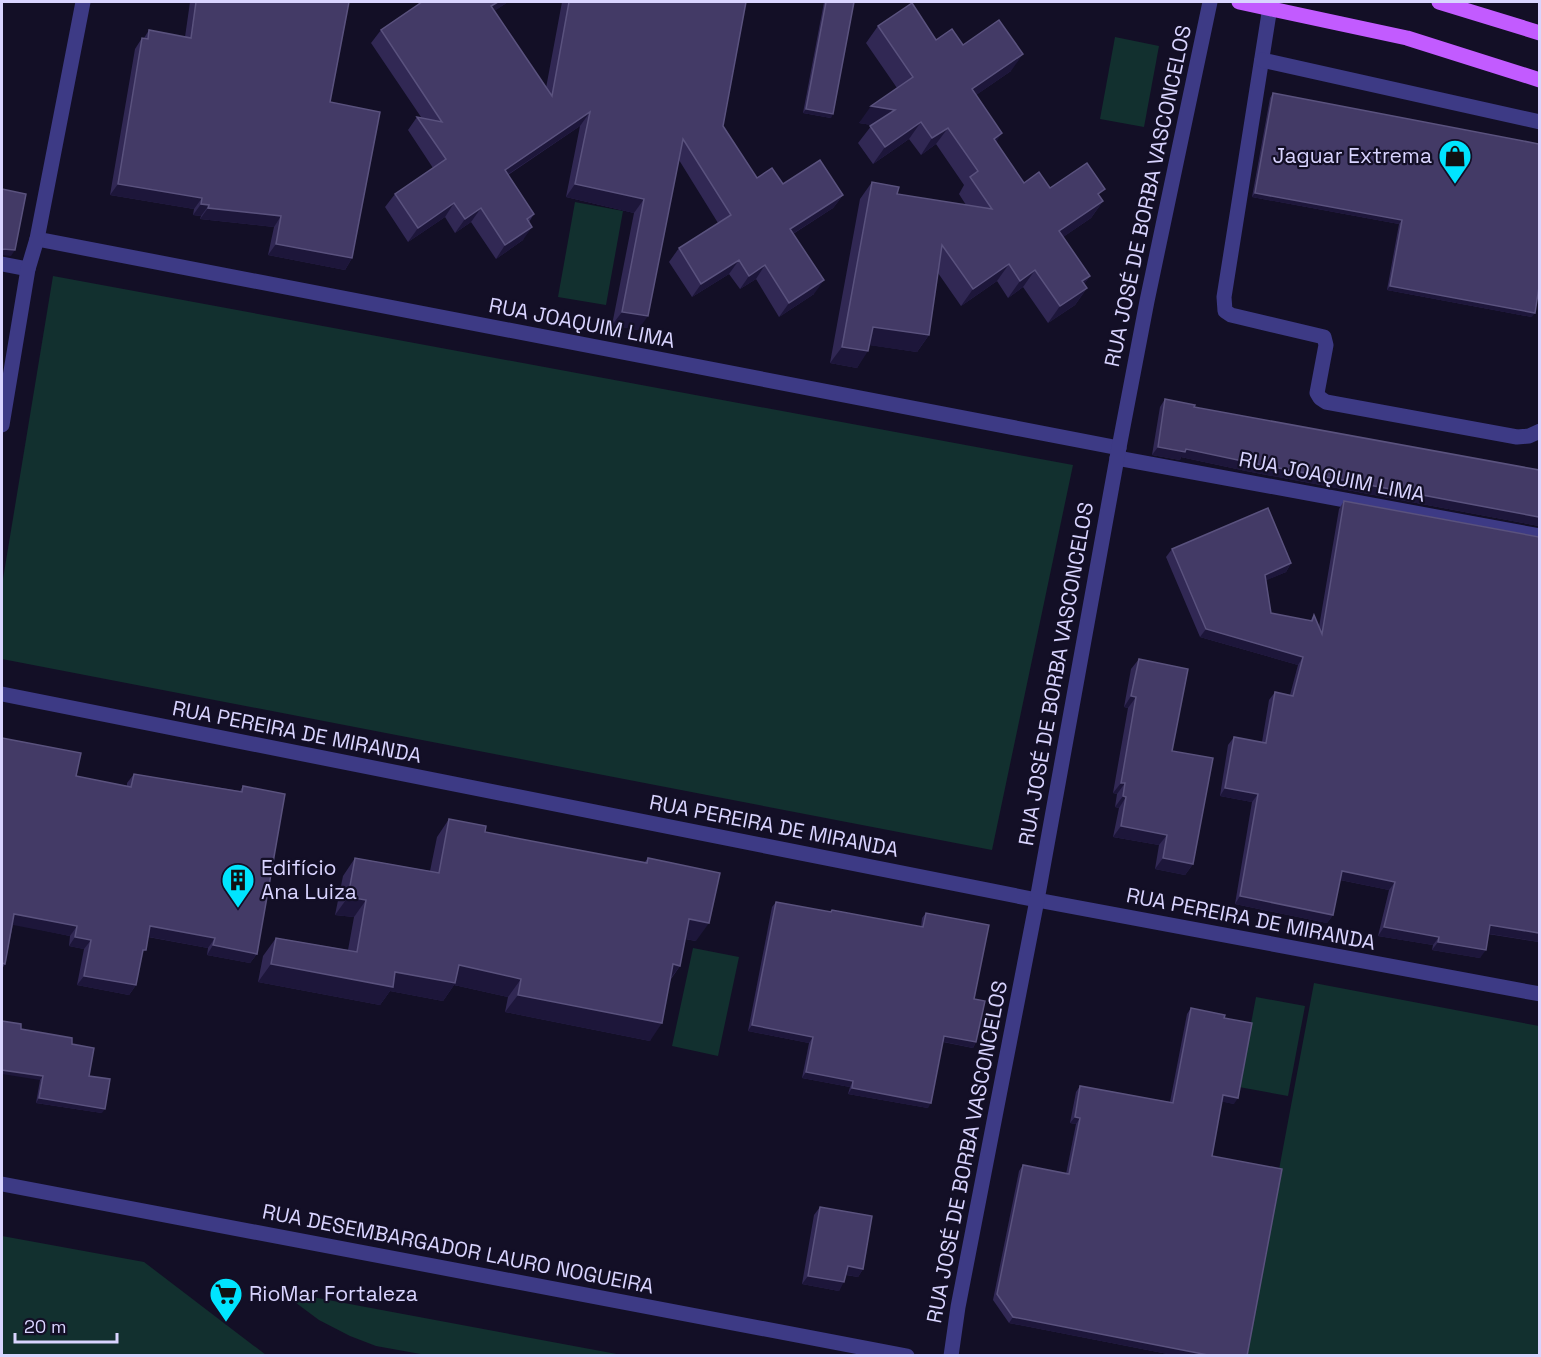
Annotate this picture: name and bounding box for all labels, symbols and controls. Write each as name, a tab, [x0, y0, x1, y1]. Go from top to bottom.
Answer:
street label: RUA JOSÉ DE BORBA VASCONCELOS	[1098, 23, 1197, 369]
shop icon: Jaguar Extrema	[1437, 138, 1473, 185]
place label: Jaguar Extrema	[1273, 142, 1432, 169]
street label: RUA JOAQUIM LIMA	[487, 291, 677, 354]
street label: RUA JOAQUIM LIMA	[1237, 445, 1427, 508]
street label: RUA JOSÉ DE BORBA VASCONCELOS	[1012, 500, 1099, 848]
street label: RUA PEREIRA DE MIRANDA	[170, 694, 424, 769]
street label: RUA PEREIRA DE MIRANDA	[647, 788, 901, 863]
place label: Edifício Ana Luiza	[261, 854, 357, 905]
building icon: Edifício Ana Luiza	[220, 862, 256, 909]
street label: RUA PEREIRA DE MIRANDA	[1124, 881, 1378, 956]
street label: RUA JOSÉ DE BORBA VASCONCELOS	[920, 978, 1013, 1326]
street label: RUA DESEMBARGADOR LAURO NOGUEIRA	[260, 1197, 656, 1300]
supermarket icon: RioMar Fortaleza	[208, 1276, 244, 1323]
place label: RioMar Fortaleza	[249, 1280, 418, 1307]
scale bar	[15, 1306, 117, 1344]
text: 20 m	[24, 1315, 67, 1338]

